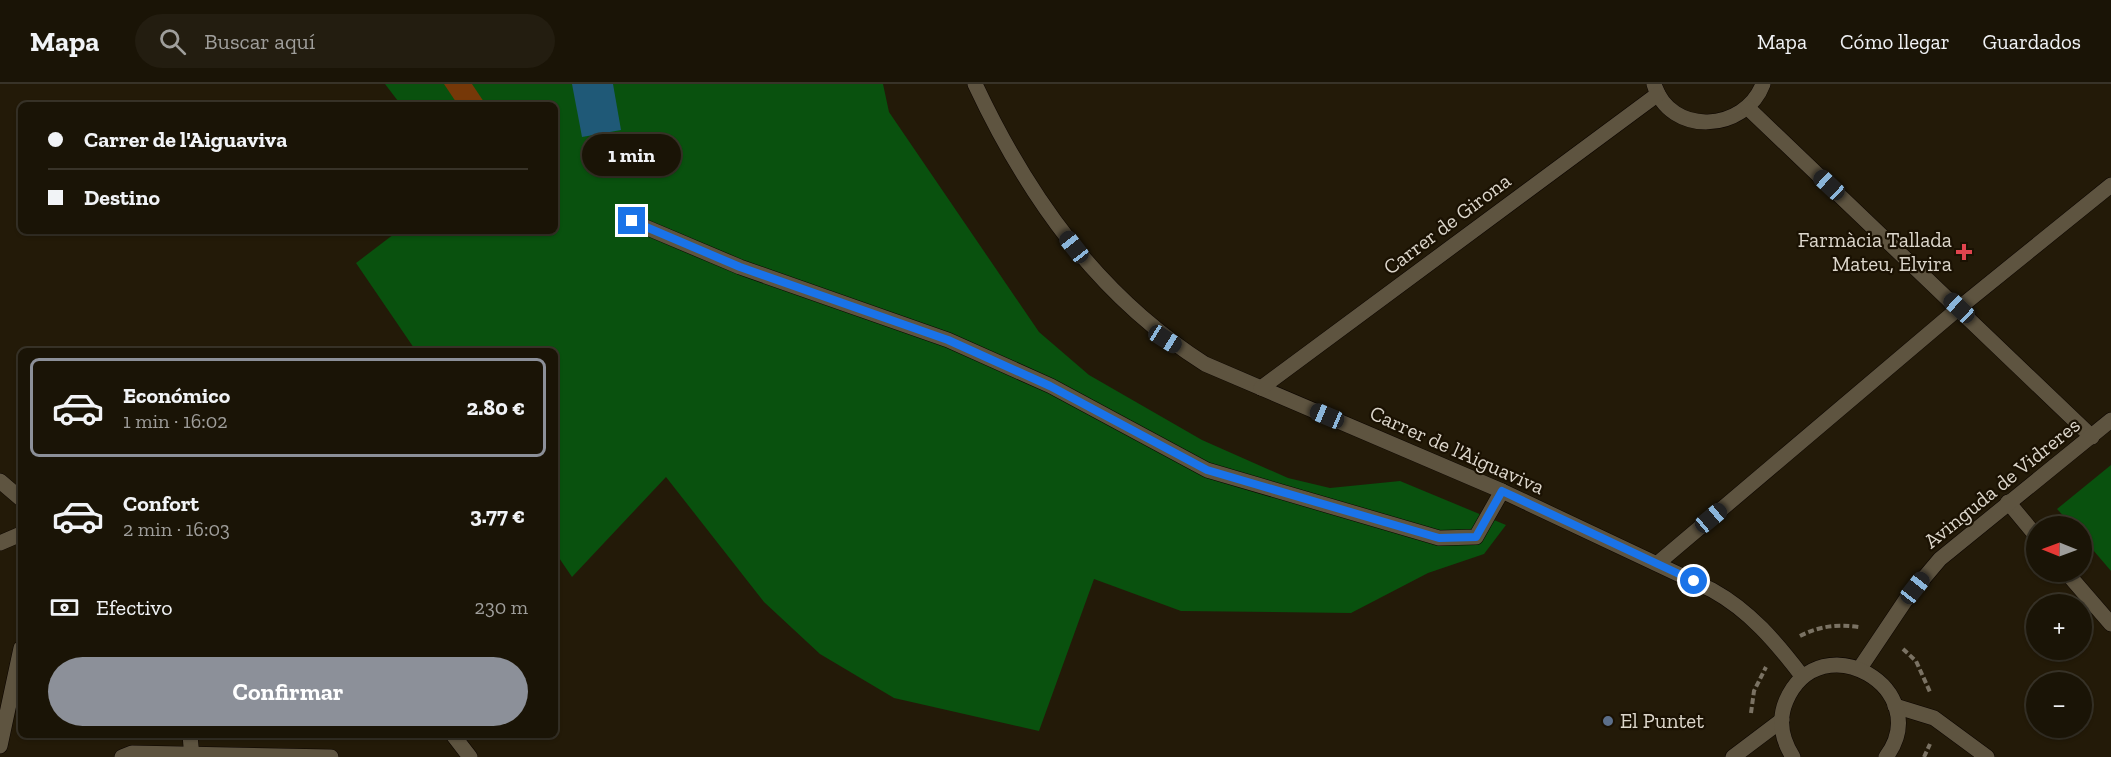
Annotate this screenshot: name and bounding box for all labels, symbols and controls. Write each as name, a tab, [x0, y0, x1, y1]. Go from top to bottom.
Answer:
search box	[135, 14, 555, 68]
text: Mapa	[30, 25, 99, 58]
icon: search	[156, 25, 189, 58]
text: Buscar aquí	[204, 28, 315, 55]
text: Mapa	[1757, 29, 1807, 54]
text: Cómo llegar	[1840, 29, 1950, 54]
text: Guardados	[1983, 29, 2081, 54]
text: Carrer de l'Aiguaviva	[84, 126, 287, 153]
callout: 1 min	[582, 134, 682, 176]
text: 1 min	[608, 143, 655, 167]
car	[1810, 166, 1848, 204]
street label: Carrer de Girona	[1378, 168, 1515, 280]
text: Destino	[84, 184, 160, 211]
route end	[618, 207, 645, 234]
car	[1056, 227, 1092, 267]
place label: Farmàcia Tallada Mateu, Elvira	[1798, 227, 1952, 276]
marker: Farmàcia Tallada Mateu, Elvira	[1957, 245, 1971, 259]
car	[1940, 289, 1978, 327]
car	[1145, 322, 1185, 356]
icon: car	[51, 381, 105, 435]
text: Económico	[123, 382, 230, 409]
text: 2.80 €	[467, 394, 525, 421]
street label: Carrer de l'Aiguaviva	[1366, 400, 1548, 499]
car	[1307, 401, 1347, 431]
text: 1 min · 16:02	[123, 409, 228, 433]
street label: Avinguda de Vidreres	[1919, 412, 2085, 553]
icon: car	[51, 489, 105, 543]
text: Confort	[123, 490, 199, 517]
car	[1691, 500, 1731, 536]
text: 3.77 €	[470, 502, 525, 529]
north arrow	[2026, 516, 2092, 582]
map controls	[2026, 516, 2092, 738]
text: 2 min · 16:03	[123, 517, 230, 541]
route start	[1680, 567, 1707, 594]
car	[1897, 568, 1933, 608]
icon: cash	[48, 591, 81, 624]
text: Efectivo	[96, 594, 172, 621]
button: +	[2026, 594, 2092, 660]
text: 230 m	[475, 595, 528, 619]
button: Confirmar	[48, 657, 528, 726]
button: −	[2026, 672, 2092, 738]
place label: El Puntet	[1620, 708, 1704, 733]
marker: El Puntet	[1601, 714, 1615, 728]

